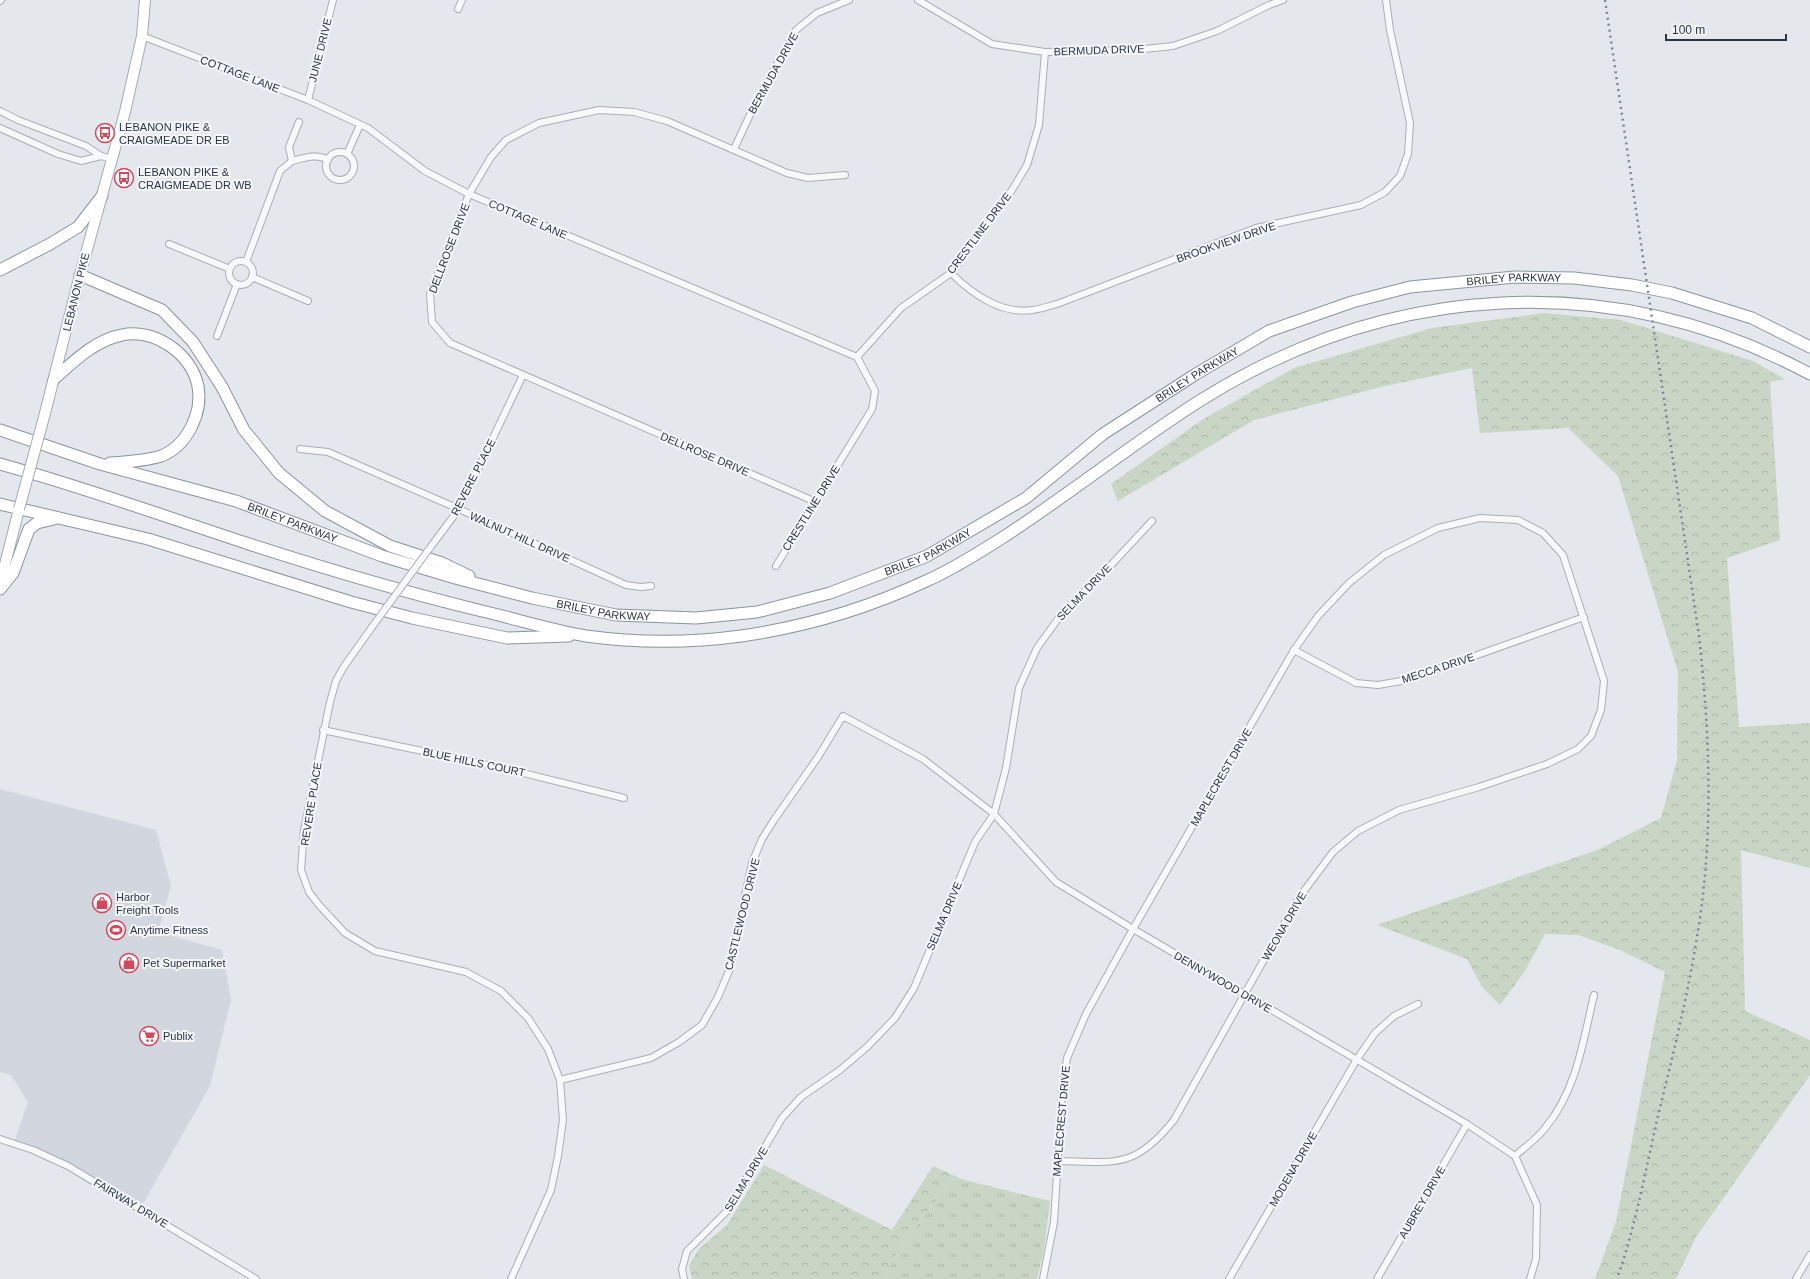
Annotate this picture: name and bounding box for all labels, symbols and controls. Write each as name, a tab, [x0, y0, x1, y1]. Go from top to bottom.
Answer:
scale bar	[1666, 16, 1786, 42]
street label: JUNE DRIVE	[306, 17, 334, 83]
text: 100 m	[1672, 23, 1705, 37]
street label: BERMUDA DRIVE	[746, 30, 800, 116]
street label: BERMUDA DRIVE	[1053, 42, 1145, 58]
street label: COTTAGE LANE	[199, 53, 281, 95]
place label: LEBANON PIKE & CRAIGMEADE DR EB	[119, 121, 230, 146]
bus stop icon: LEBANON PIKE & CRAIGMEADE DR EB	[94, 122, 116, 144]
place label: LEBANON PIKE & CRAIGMEADE DR WB	[138, 166, 252, 191]
bus stop icon: LEBANON PIKE & CRAIGMEADE DR WB	[113, 167, 135, 189]
street label: CRESTLINE DRIVE	[945, 190, 1013, 276]
street label: COTTAGE LANE	[487, 197, 569, 241]
street label: DELLROSE DRIVE	[426, 201, 472, 295]
street label: BROOKVIEW DRIVE	[1175, 219, 1277, 265]
street label: LEBANON PIKE	[60, 251, 92, 333]
street label: BRILEY PARKWAY	[1466, 271, 1562, 288]
street label: BRILEY PARKWAY	[1153, 344, 1241, 404]
street label: DELLROSE DRIVE	[659, 430, 751, 478]
street label: REVERE PLACE	[449, 437, 497, 517]
street label: CRESTLINE DRIVE	[780, 463, 842, 553]
street label: BRILEY PARKWAY	[246, 500, 340, 545]
street label: WALNUT HILL DRIVE	[468, 509, 572, 565]
street label: BRILEY PARKWAY	[883, 525, 974, 578]
street label: SELMA DRIVE	[1054, 561, 1114, 623]
street label: BRILEY PARKWAY	[555, 597, 651, 622]
street label: MECCA DRIVE	[1400, 651, 1476, 685]
street label: MAPLECREST DRIVE	[1188, 726, 1254, 828]
street label: BLUE HILLS COURT	[422, 745, 527, 779]
street label: REVERE PLACE	[298, 761, 324, 847]
street label: CASTLEWOOD DRIVE	[722, 857, 762, 971]
street label: SELMA DRIVE	[924, 880, 964, 952]
street label: WEONA DRIVE	[1259, 889, 1309, 963]
place label: Harbor Freight Tools	[116, 891, 179, 916]
shop icon: Harbor Freight Tools	[91, 892, 113, 914]
sports icon: Anytime Fitness	[105, 919, 127, 941]
place label: Anytime Fitness	[130, 924, 209, 936]
street label: DENNYWOOD DRIVE	[1172, 949, 1274, 1015]
shop icon: Pet Supermarket	[118, 952, 140, 974]
place label: Pet Supermarket	[143, 957, 226, 969]
supermarket icon: Publix	[138, 1025, 160, 1047]
place label: Publix	[163, 1030, 193, 1042]
street label: MAPLECREST DRIVE	[1050, 1065, 1072, 1177]
street label: MODENA DRIVE	[1267, 1129, 1319, 1209]
street label: SELMA DRIVE	[722, 1144, 770, 1214]
street label: AUBREY DRIVE	[1396, 1164, 1448, 1240]
street label: FAIRWAY DRIVE	[92, 1176, 170, 1230]

